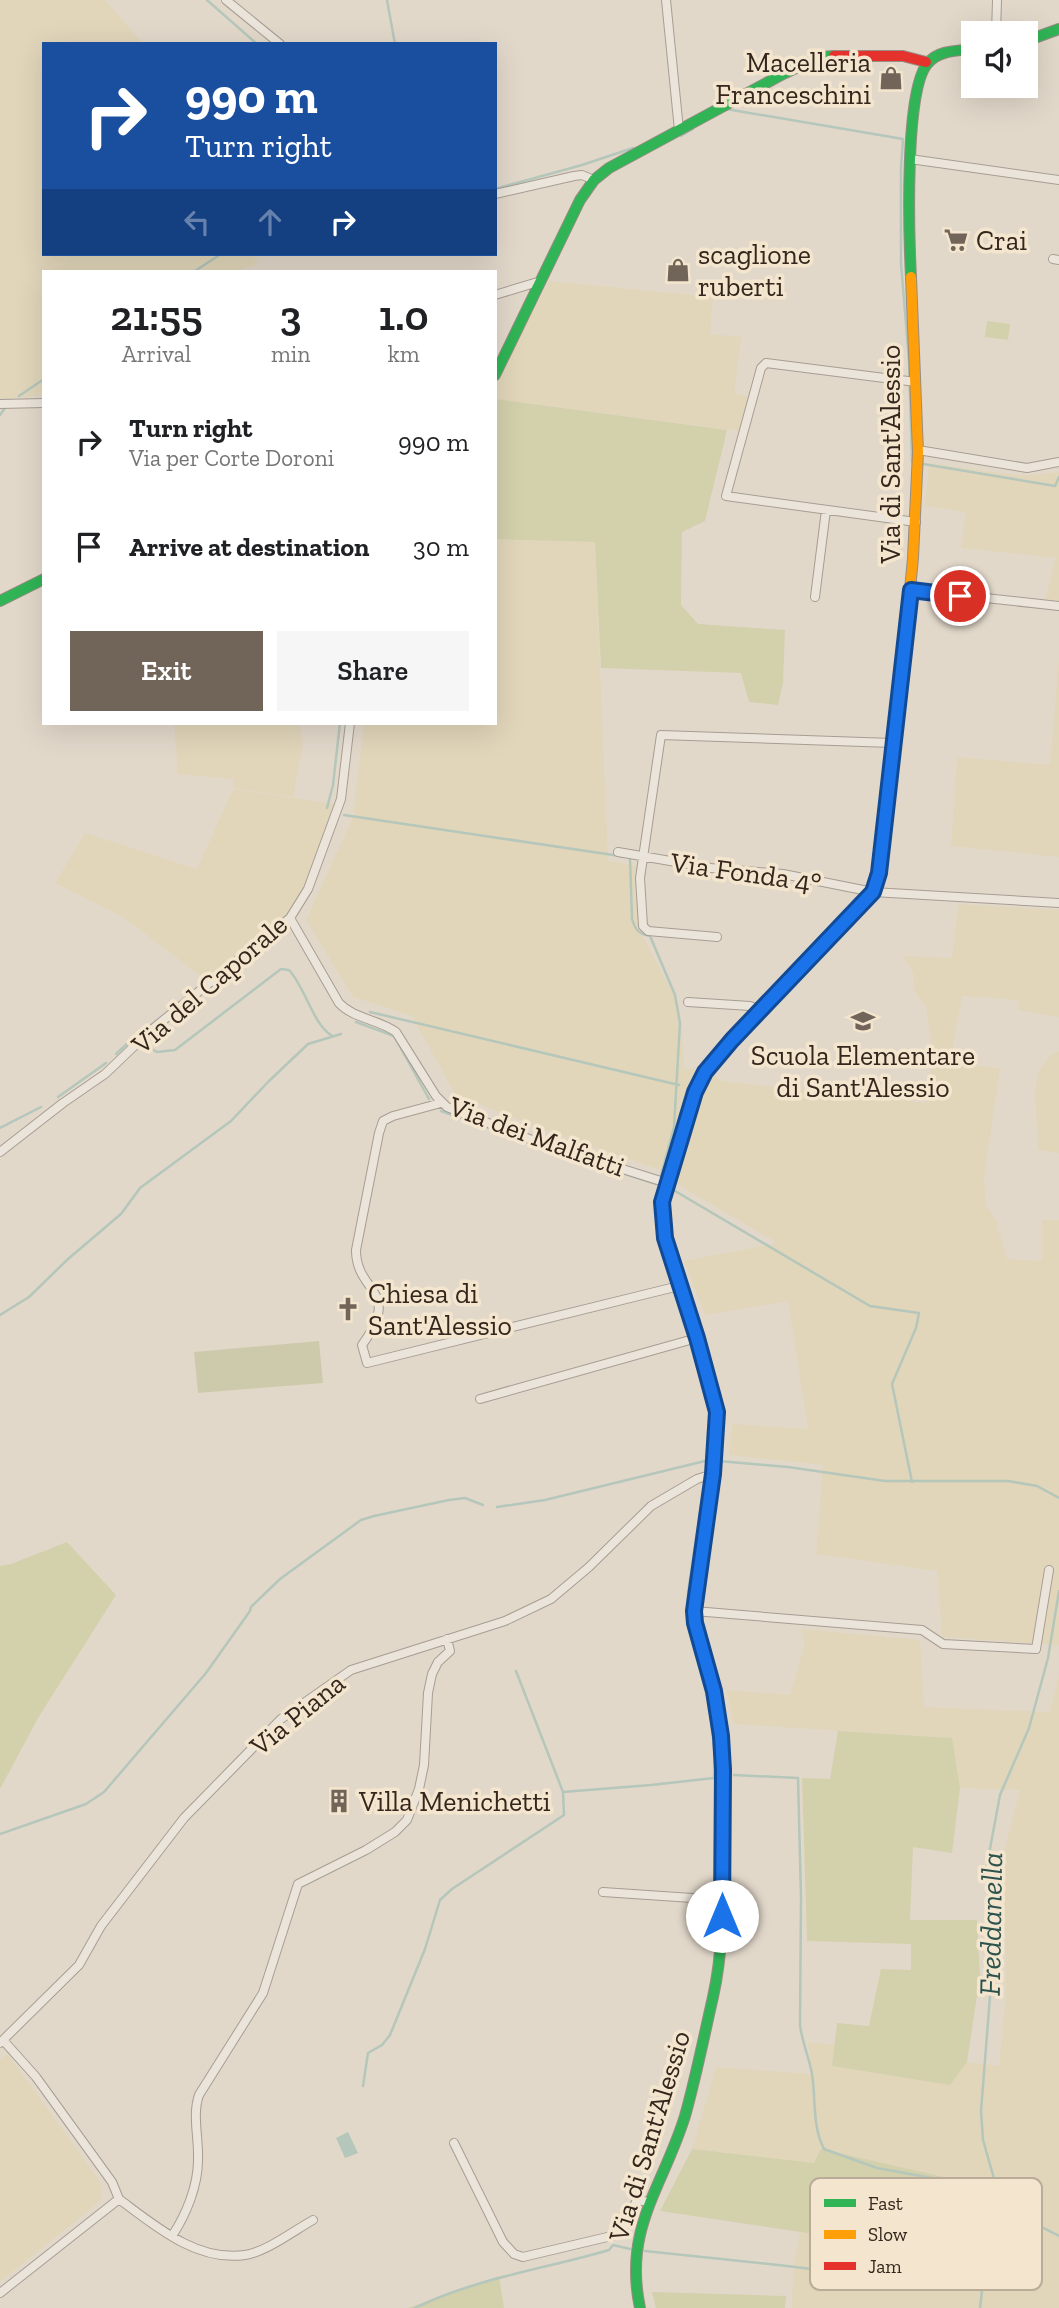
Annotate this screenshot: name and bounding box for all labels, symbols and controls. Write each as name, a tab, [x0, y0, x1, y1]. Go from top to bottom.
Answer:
map controls	[961, 21, 1038, 98]
button: sound	[961, 21, 1038, 98]
place label: Macelleria Franceschini	[715, 46, 871, 111]
shop icon: Macelleria Franceschini	[877, 64, 905, 92]
text: 990 m	[185, 67, 318, 126]
icon: right	[70, 70, 161, 161]
text: Turn right	[185, 127, 332, 165]
icon: left	[178, 203, 216, 241]
icon: ahead	[251, 203, 289, 241]
icon: right	[324, 203, 362, 241]
place label: Crai	[976, 224, 1027, 257]
supermarket icon: Crai	[942, 226, 970, 254]
place label: scaglione ruberti	[698, 238, 811, 303]
shop icon: scaglione ruberti	[664, 256, 692, 284]
text: 21:55	[110, 290, 203, 341]
text: 3	[280, 290, 301, 341]
text: 1.0	[379, 290, 429, 341]
text: Arrival	[122, 340, 191, 368]
text: min	[271, 340, 310, 368]
text: km	[388, 340, 420, 368]
street label: Via di Sant'Alessio	[874, 345, 907, 564]
text: Turn right	[129, 412, 252, 444]
icon: right	[70, 423, 108, 461]
text: 990 m	[398, 426, 469, 458]
text: Via per Corte Doroni	[129, 444, 334, 472]
icon: arrive	[70, 528, 108, 566]
text: Arrive at destination	[129, 531, 369, 563]
text: 30 m	[413, 531, 469, 563]
pin	[930, 566, 990, 626]
icon: arrive	[941, 577, 979, 615]
button: Exit	[70, 631, 263, 711]
button: Share	[277, 631, 469, 711]
street label: Via Fonda 4°	[668, 845, 823, 899]
street label: Via del Caporale	[124, 908, 294, 1061]
school or university icon: Scuola Elementare di Sant'Alessio	[849, 1007, 877, 1035]
place label: Scuola Elementare di Sant'Alessio	[751, 1039, 975, 1104]
street label: Via dei Malfatti	[444, 1089, 629, 1184]
place label: Chiesa di Sant'Alessio	[368, 1277, 512, 1342]
church icon: Chiesa di Sant'Alessio	[334, 1295, 362, 1323]
street label: Via Piana	[243, 1666, 352, 1763]
place label: Villa Menichetti	[358, 1785, 551, 1818]
building icon: Villa Menichetti	[325, 1787, 353, 1815]
water label: Freddanella	[972, 1852, 1010, 1996]
position arrow	[685, 1879, 759, 1953]
street label: Via di Sant'Alessio	[601, 2027, 697, 2247]
legend	[810, 2178, 1042, 2290]
text: Fast	[868, 2192, 903, 2215]
text: Slow	[868, 2223, 908, 2246]
text: Jam	[868, 2255, 902, 2278]

